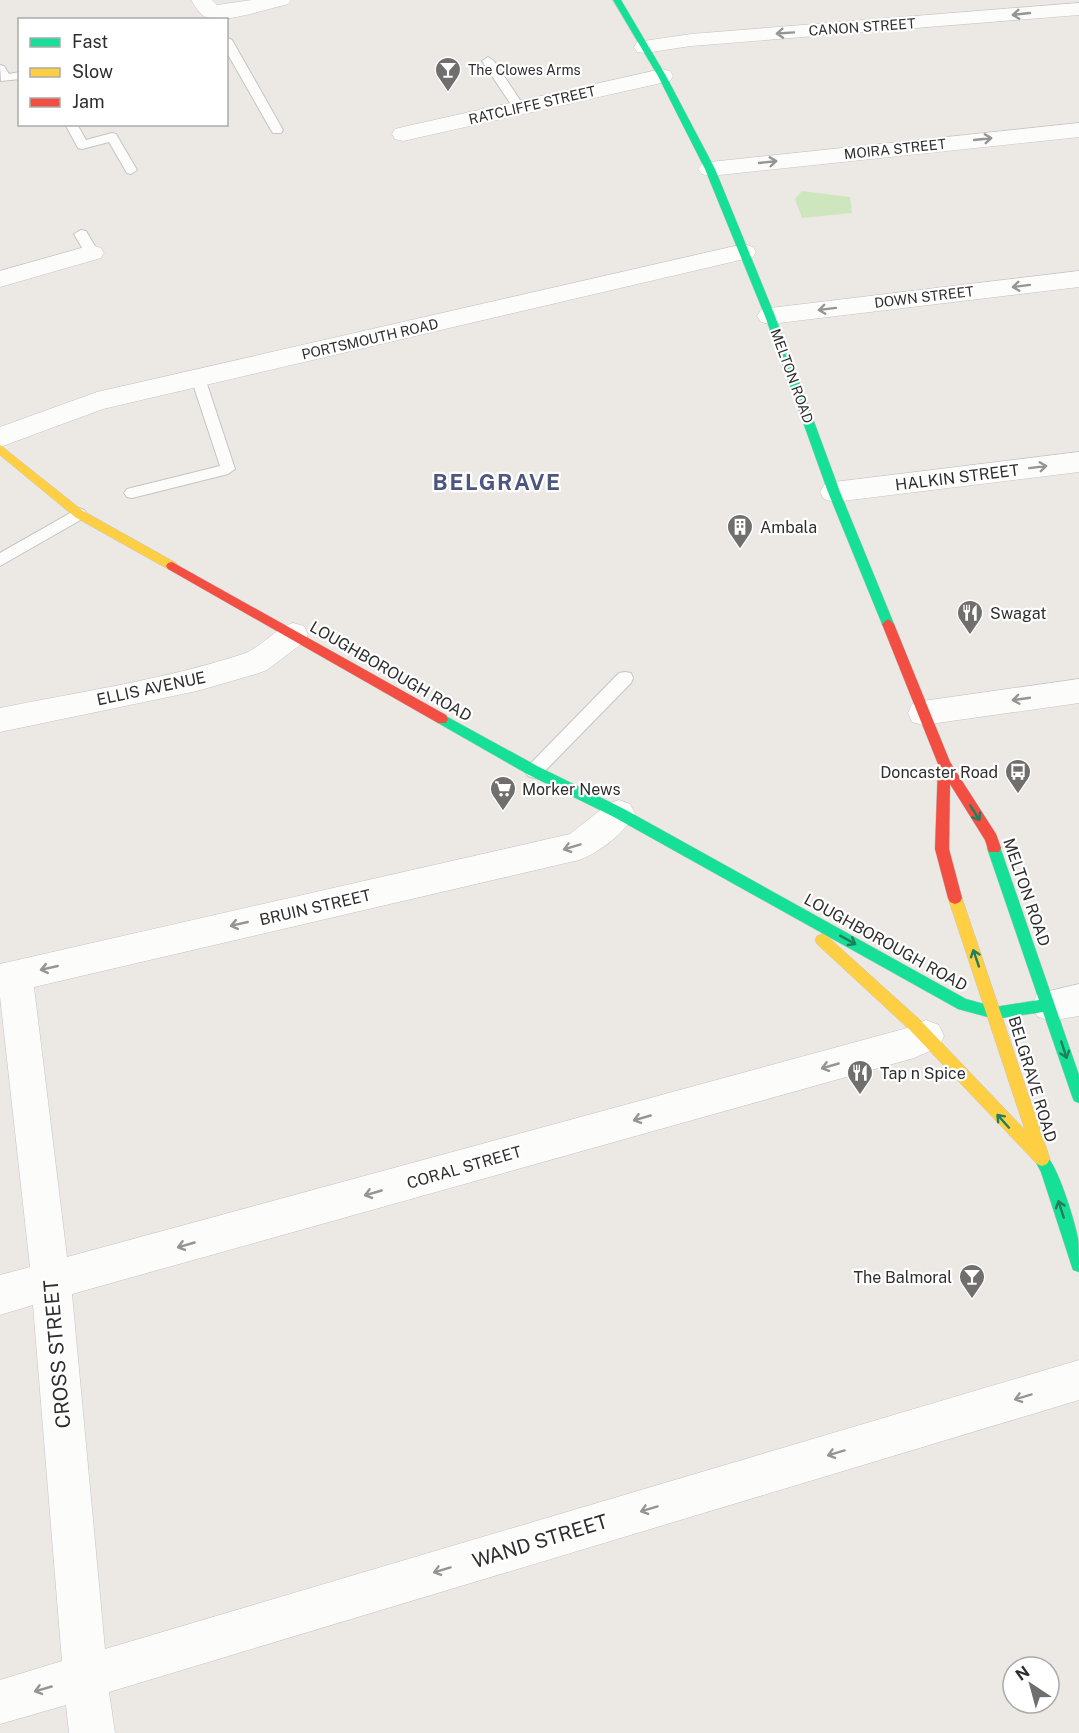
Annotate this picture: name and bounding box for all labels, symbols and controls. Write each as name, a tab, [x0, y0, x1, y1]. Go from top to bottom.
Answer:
one-way arrow	[1011, 9, 1031, 20]
street label: CANON STREET	[808, 15, 916, 39]
legend	[18, 18, 228, 126]
one-way arrow	[775, 28, 795, 39]
text: Fast	[72, 31, 108, 52]
bar icon: The Clowes Arms	[433, 55, 463, 93]
text: Slow	[72, 61, 113, 82]
place label: The Clowes Arms	[468, 62, 581, 78]
street label: RATCLIFFE STREET	[467, 83, 597, 127]
text: Jam	[72, 91, 105, 112]
one-way arrow	[973, 133, 992, 144]
street label: MOIRA STREET	[843, 136, 947, 162]
one-way arrow	[758, 156, 778, 167]
one-way arrow	[1011, 281, 1031, 292]
street label: DOWN STREET	[873, 283, 975, 311]
one-way arrow	[818, 304, 838, 315]
street label: PORTSMOUTH ROAD	[300, 315, 440, 363]
street label: MELTON ROAD	[768, 327, 816, 425]
street label: HALKIN STREET	[894, 460, 1021, 495]
one-way arrow	[1028, 461, 1048, 472]
district label: BELGRAVE	[433, 469, 561, 495]
building icon: Ambala	[725, 512, 755, 550]
place label: Ambala	[760, 518, 817, 537]
restaurant icon: Swagat	[955, 598, 985, 636]
place label: Swagat	[990, 604, 1046, 623]
street label: LOUGHBOROUGH ROAD	[307, 617, 475, 726]
street label: ELLIS AVENUE	[95, 668, 207, 709]
one-way arrow	[1012, 694, 1031, 705]
bus stop icon: Doncaster Road	[1003, 757, 1033, 795]
place label: Doncaster Road	[880, 763, 998, 782]
supermarket icon: Morker News	[488, 774, 518, 812]
place label: Morker News	[522, 780, 621, 799]
one-way arrow	[969, 804, 981, 821]
street label: MELTON ROAD	[999, 835, 1054, 949]
one-way arrow	[563, 842, 582, 853]
street label: BRUIN STREET	[258, 885, 373, 930]
street label: LOUGHBOROUGH ROAD	[801, 890, 971, 995]
one-way arrow	[230, 919, 249, 930]
one-way arrow	[839, 934, 856, 946]
one-way arrow	[970, 949, 981, 967]
one-way arrow	[40, 962, 59, 974]
street label: BELGRAVE ROAD	[1004, 1014, 1061, 1144]
one-way arrow	[1059, 1040, 1070, 1059]
restaurant icon: Tap n Spice	[845, 1058, 875, 1096]
one-way arrow	[821, 1060, 840, 1072]
place label: Tap n Spice	[880, 1064, 966, 1083]
one-way arrow	[633, 1113, 652, 1124]
one-way arrow	[996, 1114, 1010, 1129]
street label: CORAL STREET	[404, 1142, 524, 1193]
one-way arrow	[364, 1187, 383, 1199]
one-way arrow	[1054, 1200, 1065, 1219]
one-way arrow	[176, 1240, 195, 1251]
bar icon: The Balmoral	[957, 1262, 987, 1300]
place label: The Balmoral	[854, 1268, 952, 1287]
street label: CROSS STREET	[39, 1279, 75, 1429]
one-way arrow	[1014, 1392, 1033, 1403]
one-way arrow	[827, 1448, 846, 1459]
one-way arrow	[640, 1504, 659, 1515]
street label: WAND STREET	[469, 1509, 611, 1573]
one-way arrow	[433, 1565, 452, 1576]
north arrow	[1001, 1655, 1061, 1715]
text: N	[1012, 1662, 1033, 1685]
one-way arrow	[34, 1684, 53, 1695]

